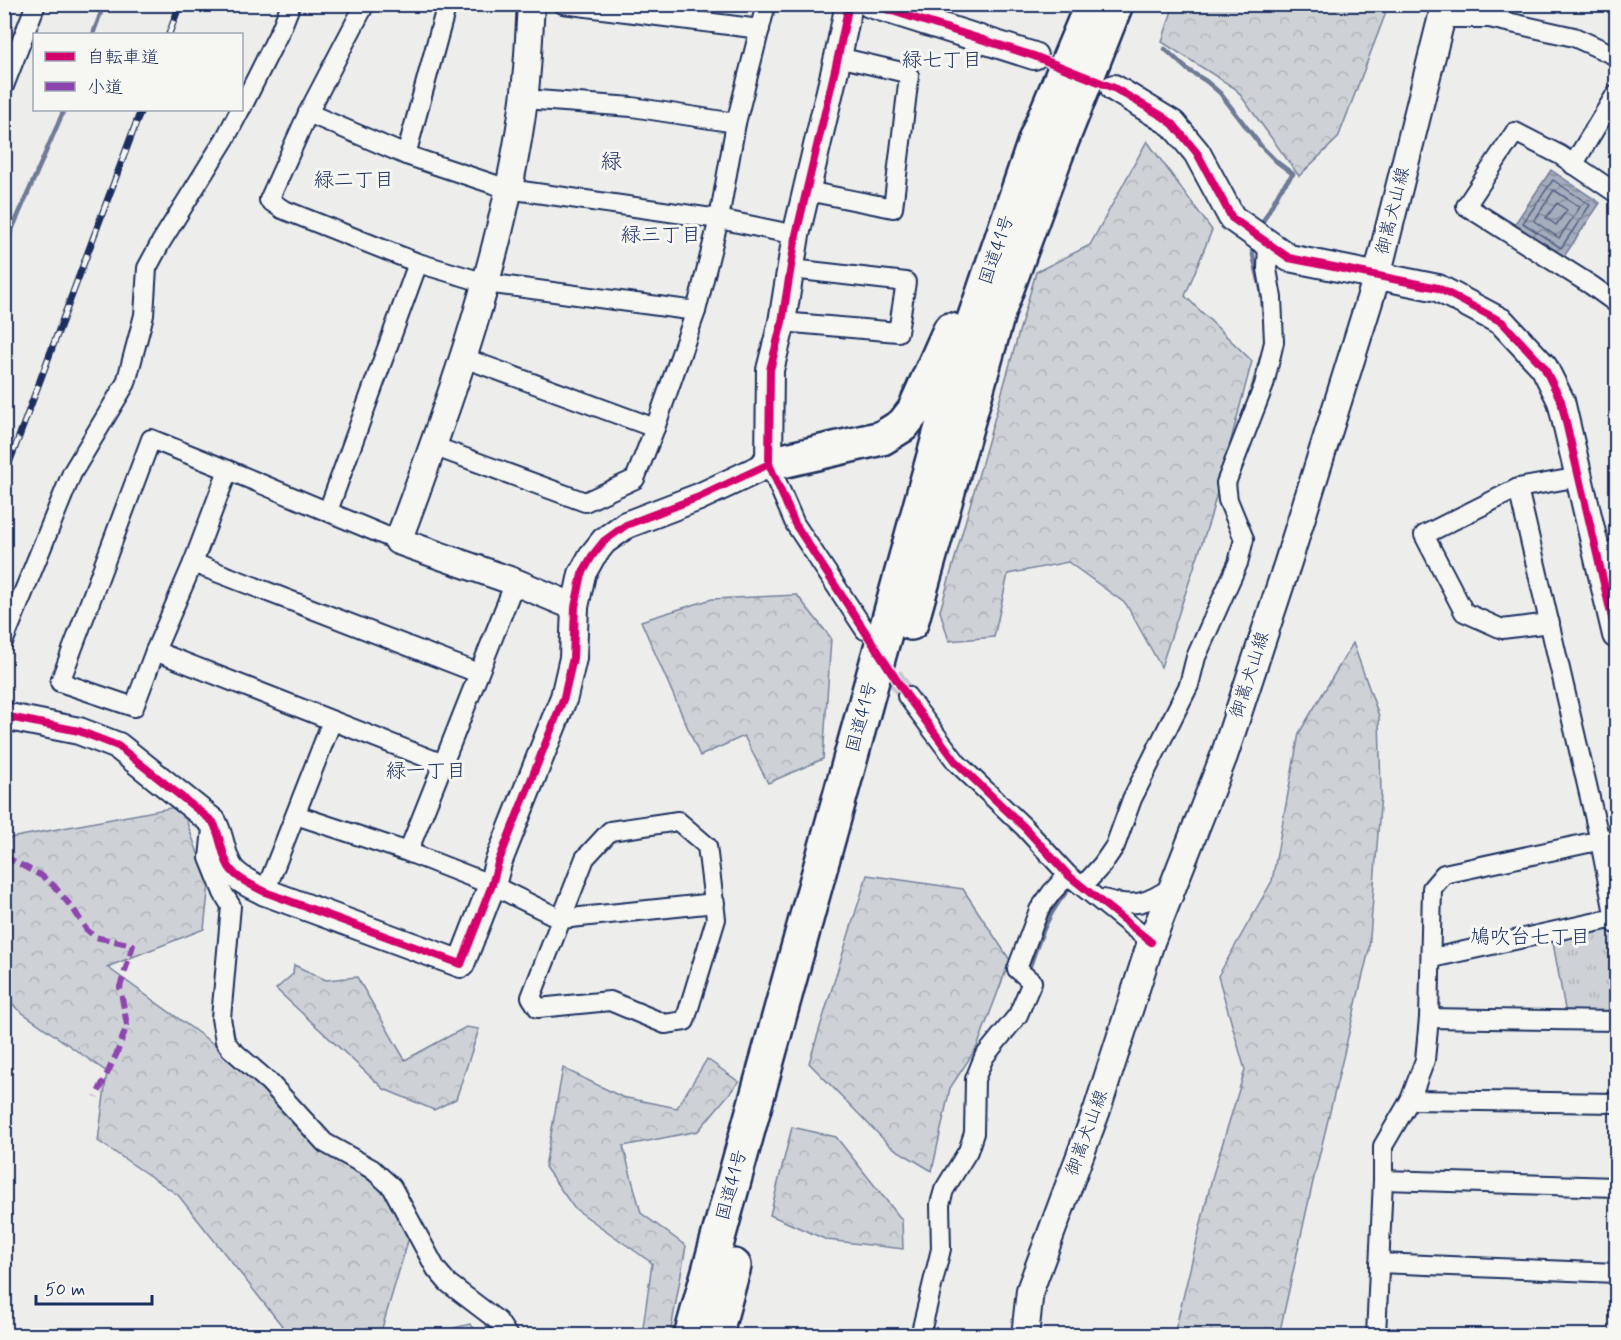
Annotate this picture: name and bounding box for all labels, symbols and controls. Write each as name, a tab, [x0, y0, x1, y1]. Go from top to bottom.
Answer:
legend	[33, 33, 243, 111]
text: 自転車道	[87, 46, 159, 70]
district label: 緑七丁目	[902, 47, 982, 74]
text: 小道	[87, 76, 123, 100]
district label: 緑	[601, 148, 623, 176]
street label: 御嵩犬山線	[1370, 164, 1416, 258]
district label: 緑二丁目	[314, 167, 394, 194]
street label: 国道41号	[974, 212, 1020, 288]
district label: 緑三丁目	[621, 222, 701, 249]
street label: 御嵩犬山線	[1225, 628, 1275, 722]
street label: 国道41号	[841, 679, 883, 755]
district label: 緑一丁目	[386, 758, 466, 785]
district label: 鳩吹台七丁目	[1470, 924, 1590, 951]
street label: 御嵩犬山線	[1060, 1087, 1114, 1179]
street label: 国道41号	[711, 1147, 753, 1223]
scale bar	[36, 1268, 152, 1306]
text: 50 m	[45, 1278, 85, 1302]

